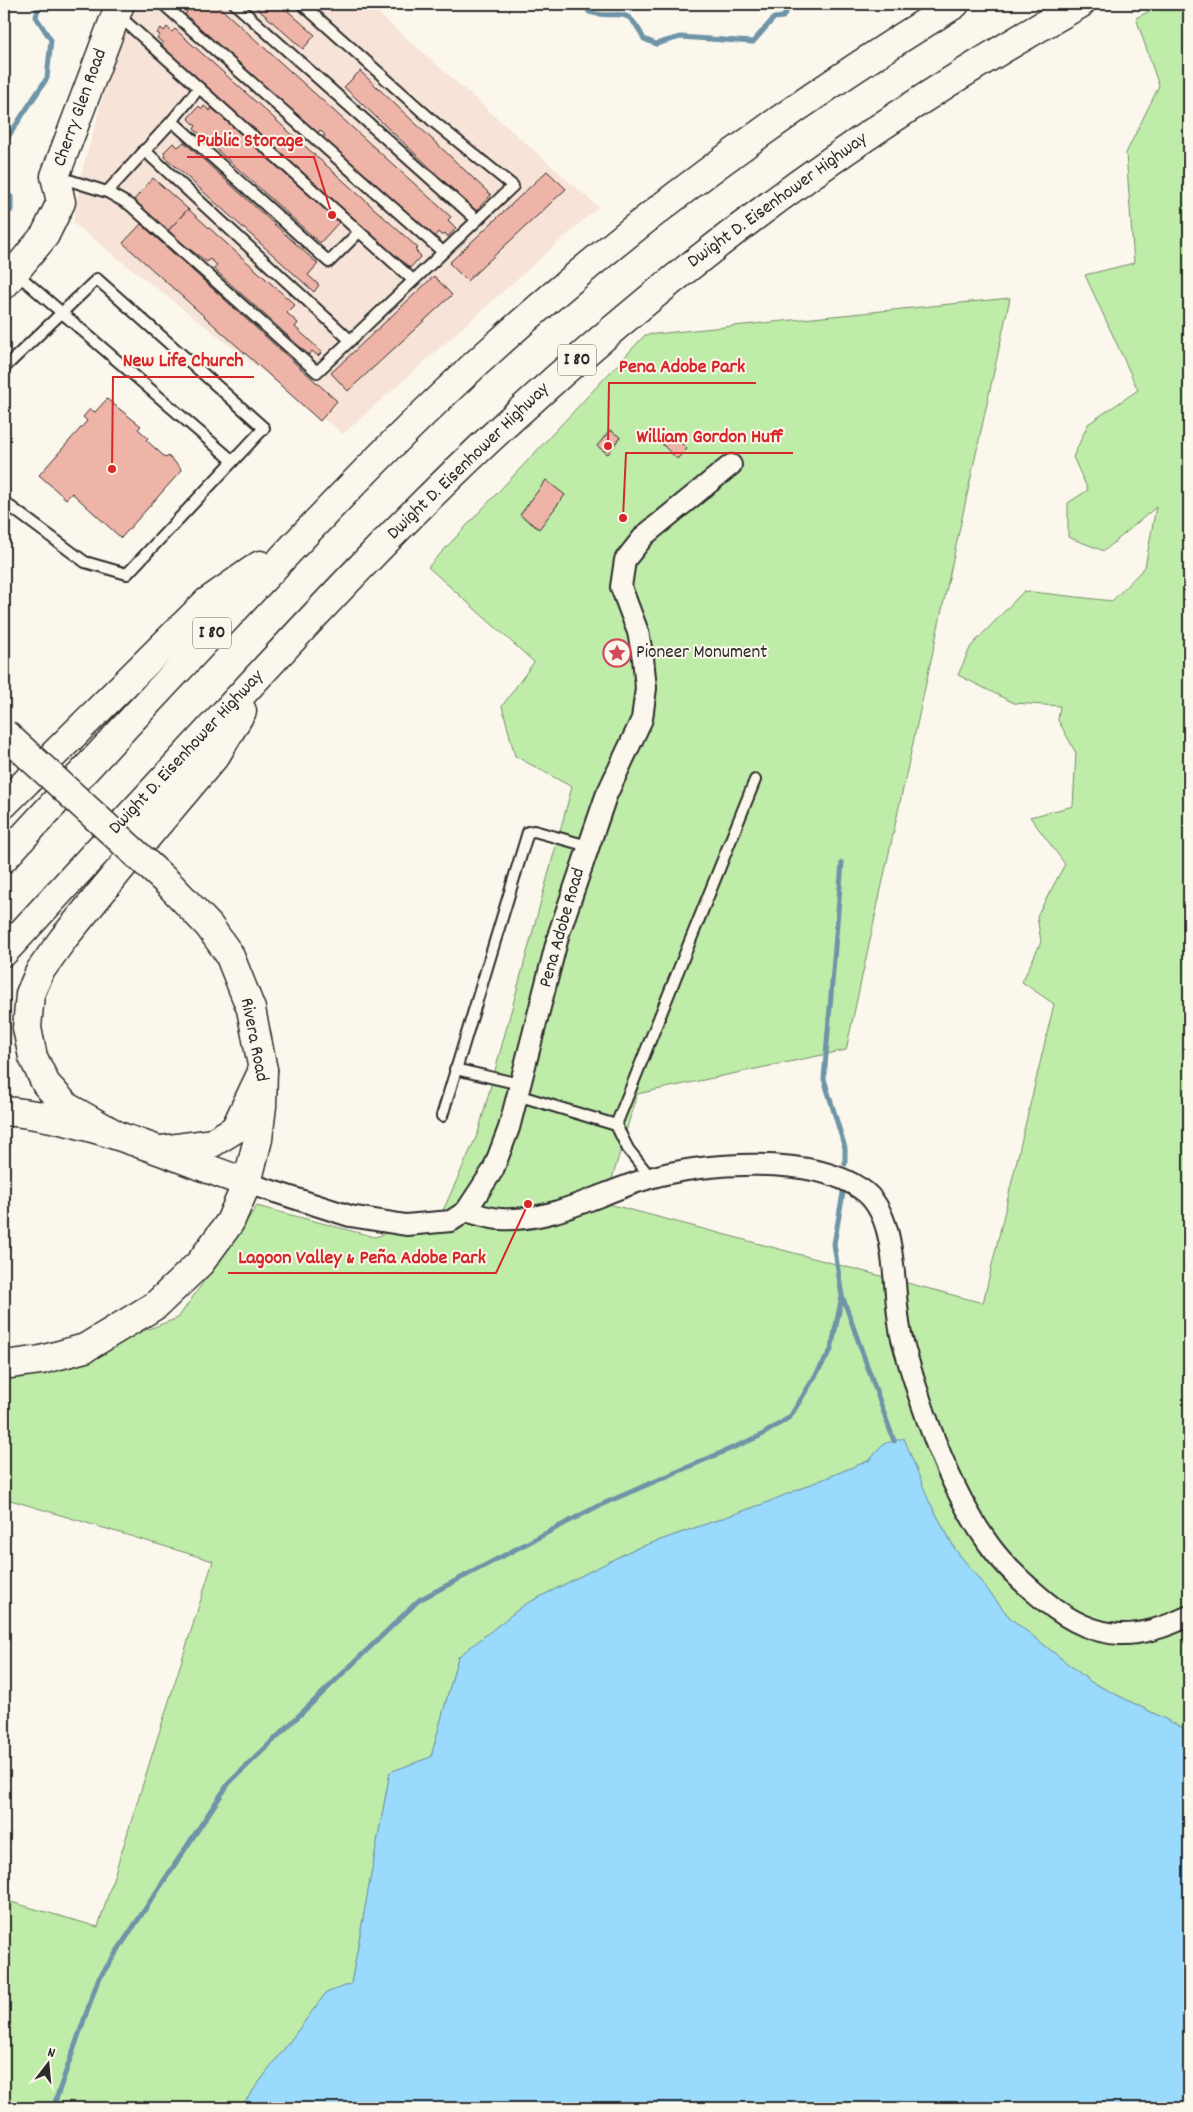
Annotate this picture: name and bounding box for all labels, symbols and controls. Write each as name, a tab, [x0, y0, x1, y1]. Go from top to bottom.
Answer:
street label: Cherry Glen Road	[47, 45, 115, 171]
callout: Public Storage	[187, 122, 314, 157]
street label: Dwight D. Eisenhower Highway	[682, 126, 874, 276]
text: Public Storage	[197, 128, 304, 156]
callout: New Life Church	[113, 342, 254, 377]
road number: I 80	[558, 344, 596, 376]
text: New Life Church	[123, 348, 243, 376]
callout: Pena Adobe Park	[609, 348, 756, 383]
text: Pena Adobe Park	[619, 354, 745, 382]
street label: Dwight D. Eisenhower Highway	[382, 377, 557, 547]
callout: William Gordon Huff	[626, 418, 793, 453]
text: William Gordon Huff	[637, 424, 784, 452]
road number: I 80	[193, 618, 231, 648]
place icon: Pioneer Monument	[602, 638, 632, 668]
place label: Pioneer Monument	[636, 640, 767, 667]
street label: Dwight D. Eisenhower Highway	[103, 664, 271, 841]
street label: Pena Adobe Road	[533, 865, 593, 991]
street label: Rivera Road	[232, 996, 274, 1084]
callout: Lagoon Valley & Peña Adobe Park	[228, 1238, 496, 1273]
text: Lagoon Valley & Peña Adobe Park	[238, 1245, 486, 1273]
north arrow	[22, 2040, 72, 2090]
text: N	[45, 2043, 57, 2064]

